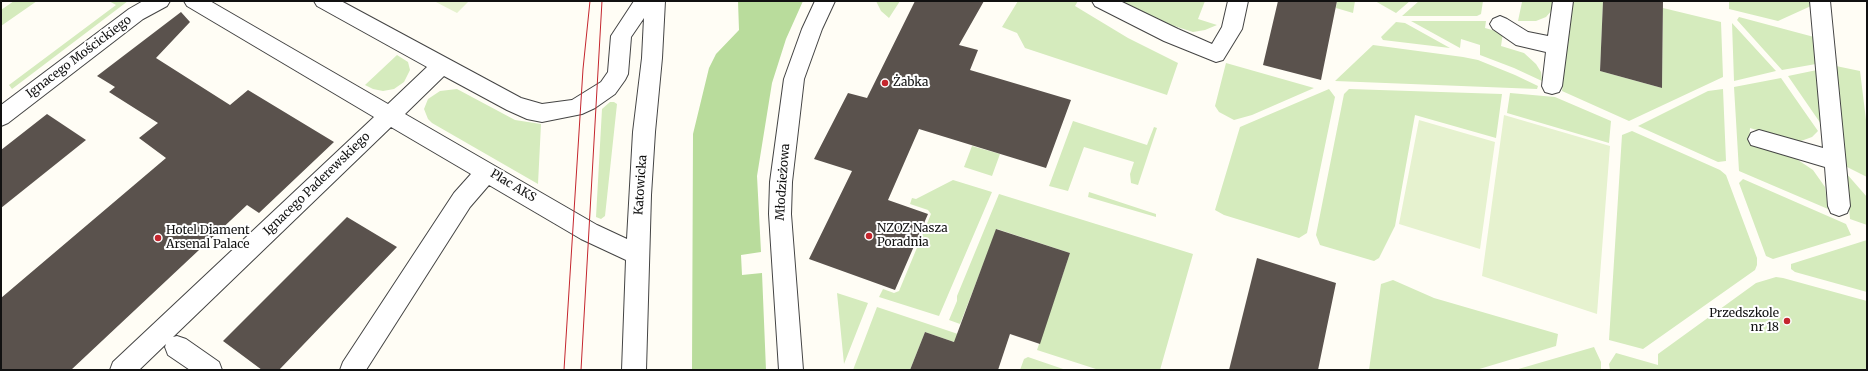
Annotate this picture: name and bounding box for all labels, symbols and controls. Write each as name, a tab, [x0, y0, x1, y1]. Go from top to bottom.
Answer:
street label: Ignacego Mościckiego	[24, 13, 134, 101]
place label: Żabka	[893, 76, 928, 90]
marker: Żabka	[880, 78, 890, 88]
street label: Ignacego Paderewskiego	[261, 129, 373, 239]
street label: Młodzieżowa	[773, 143, 793, 221]
street label: Katowicka	[632, 154, 650, 216]
street label: Plac AKS	[488, 167, 538, 205]
place label: NZOZ Nasza Poradnia	[877, 222, 948, 250]
place label: Hotel Diament Arsenal Palace	[166, 224, 250, 252]
marker: NZOZ Nasza Poradnia	[864, 231, 874, 241]
marker: Hotel Diament Arsenal Palace	[153, 233, 163, 243]
place label: Przedszkole nr 18	[1709, 307, 1779, 335]
marker: Przedszkole nr 18	[1782, 316, 1792, 326]

